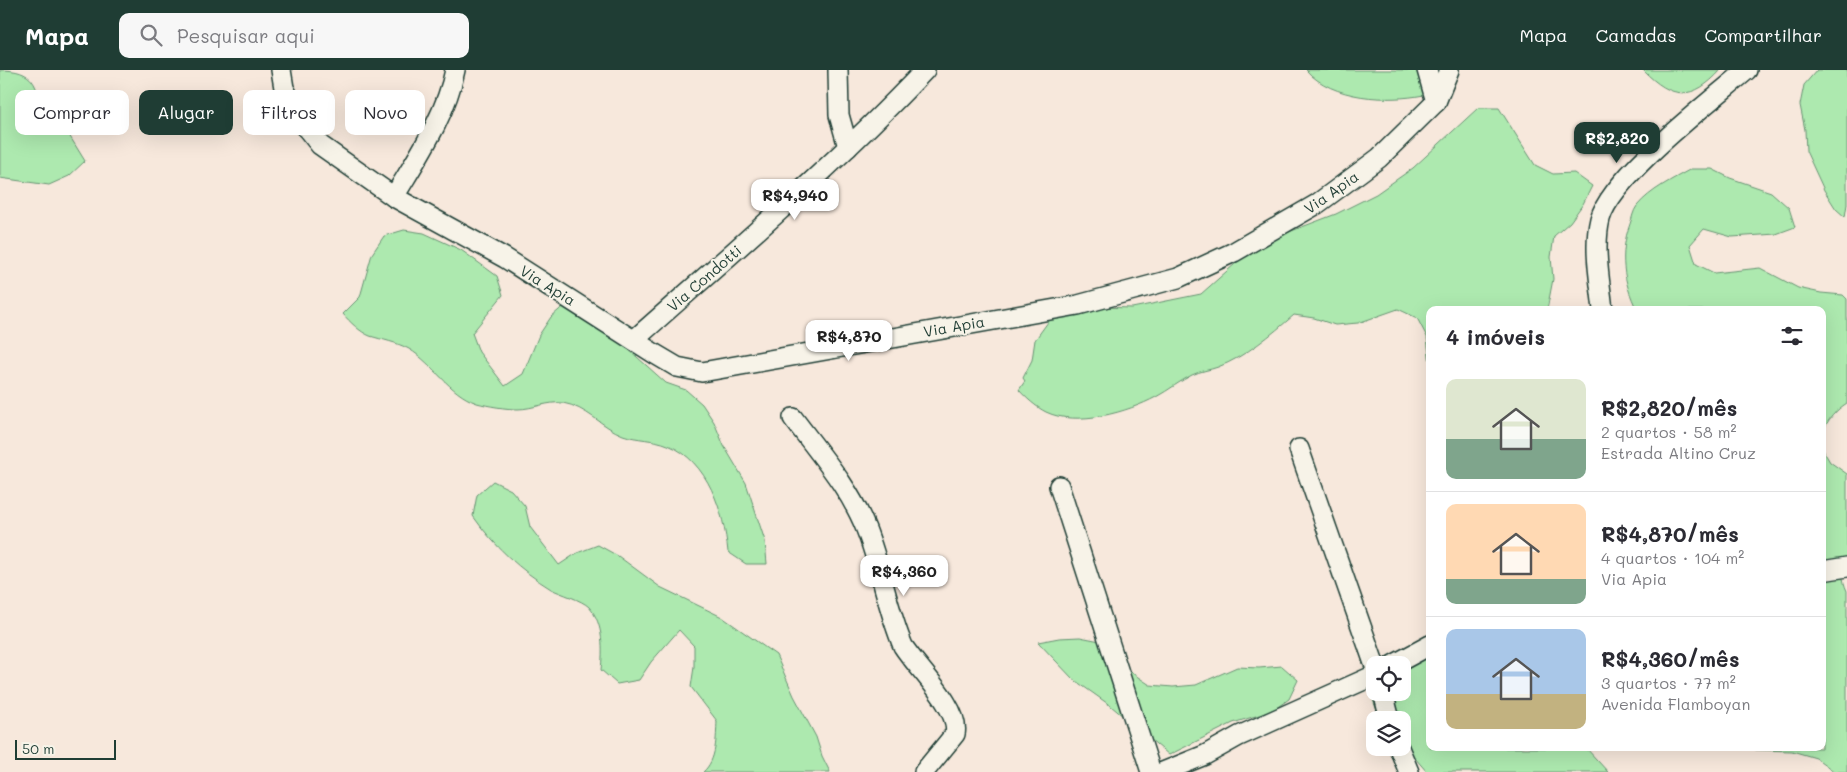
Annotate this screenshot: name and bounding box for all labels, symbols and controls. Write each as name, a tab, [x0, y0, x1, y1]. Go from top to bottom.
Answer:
search box	[119, 13, 469, 58]
text: Mapa	[25, 20, 89, 51]
icon: search	[137, 21, 165, 49]
text: Pesquisar aqui	[177, 23, 315, 48]
text: Mapa	[1520, 23, 1567, 47]
text: Camadas	[1595, 23, 1676, 47]
text: Compartilhar	[1704, 23, 1822, 47]
chip: Comprar	[15, 90, 129, 135]
chip: Alugar	[139, 90, 233, 135]
chip: Filtros	[243, 90, 335, 135]
chip: Novo	[345, 90, 425, 135]
pin: R$2,820	[1571, 122, 1663, 164]
text: R$2,820	[1585, 127, 1649, 148]
street label: Via Apia	[1300, 166, 1362, 218]
pin: R$4,940	[749, 178, 841, 221]
text: R$4,940	[762, 184, 828, 205]
street label: Via Condotti	[663, 240, 745, 316]
street label: Via Apia	[516, 260, 580, 310]
street label: Via Apia	[922, 311, 986, 341]
pin: R$4,870	[803, 320, 895, 362]
icon: filters	[1778, 322, 1806, 350]
text: 4 imóveis	[1446, 323, 1545, 350]
text: R$4,870	[816, 325, 882, 346]
text: R$2,820/mês	[1601, 394, 1737, 421]
icon: home	[1486, 399, 1546, 459]
text: 2 quartos · 58 m²	[1601, 421, 1737, 442]
text: Estrada Altino Cruz	[1601, 442, 1756, 463]
text: R$4,870/mês	[1601, 520, 1739, 547]
icon: home	[1486, 524, 1546, 584]
text: 4 quartos · 104 m²	[1601, 547, 1744, 568]
pin: R$4,360	[858, 554, 950, 597]
text: R$4,360	[871, 560, 937, 581]
text: Via Apia	[1601, 568, 1667, 589]
text: R$4,360/mês	[1601, 645, 1740, 672]
icon: home	[1486, 649, 1546, 709]
map controls	[1366, 656, 1411, 756]
button: locate	[1366, 656, 1411, 701]
text: 3 quartos · 77 m²	[1601, 672, 1736, 693]
text: Avenida Flamboyan	[1601, 693, 1750, 714]
button: layers	[1366, 711, 1411, 756]
scale bar	[15, 737, 116, 760]
text: 50 m	[22, 739, 54, 758]

